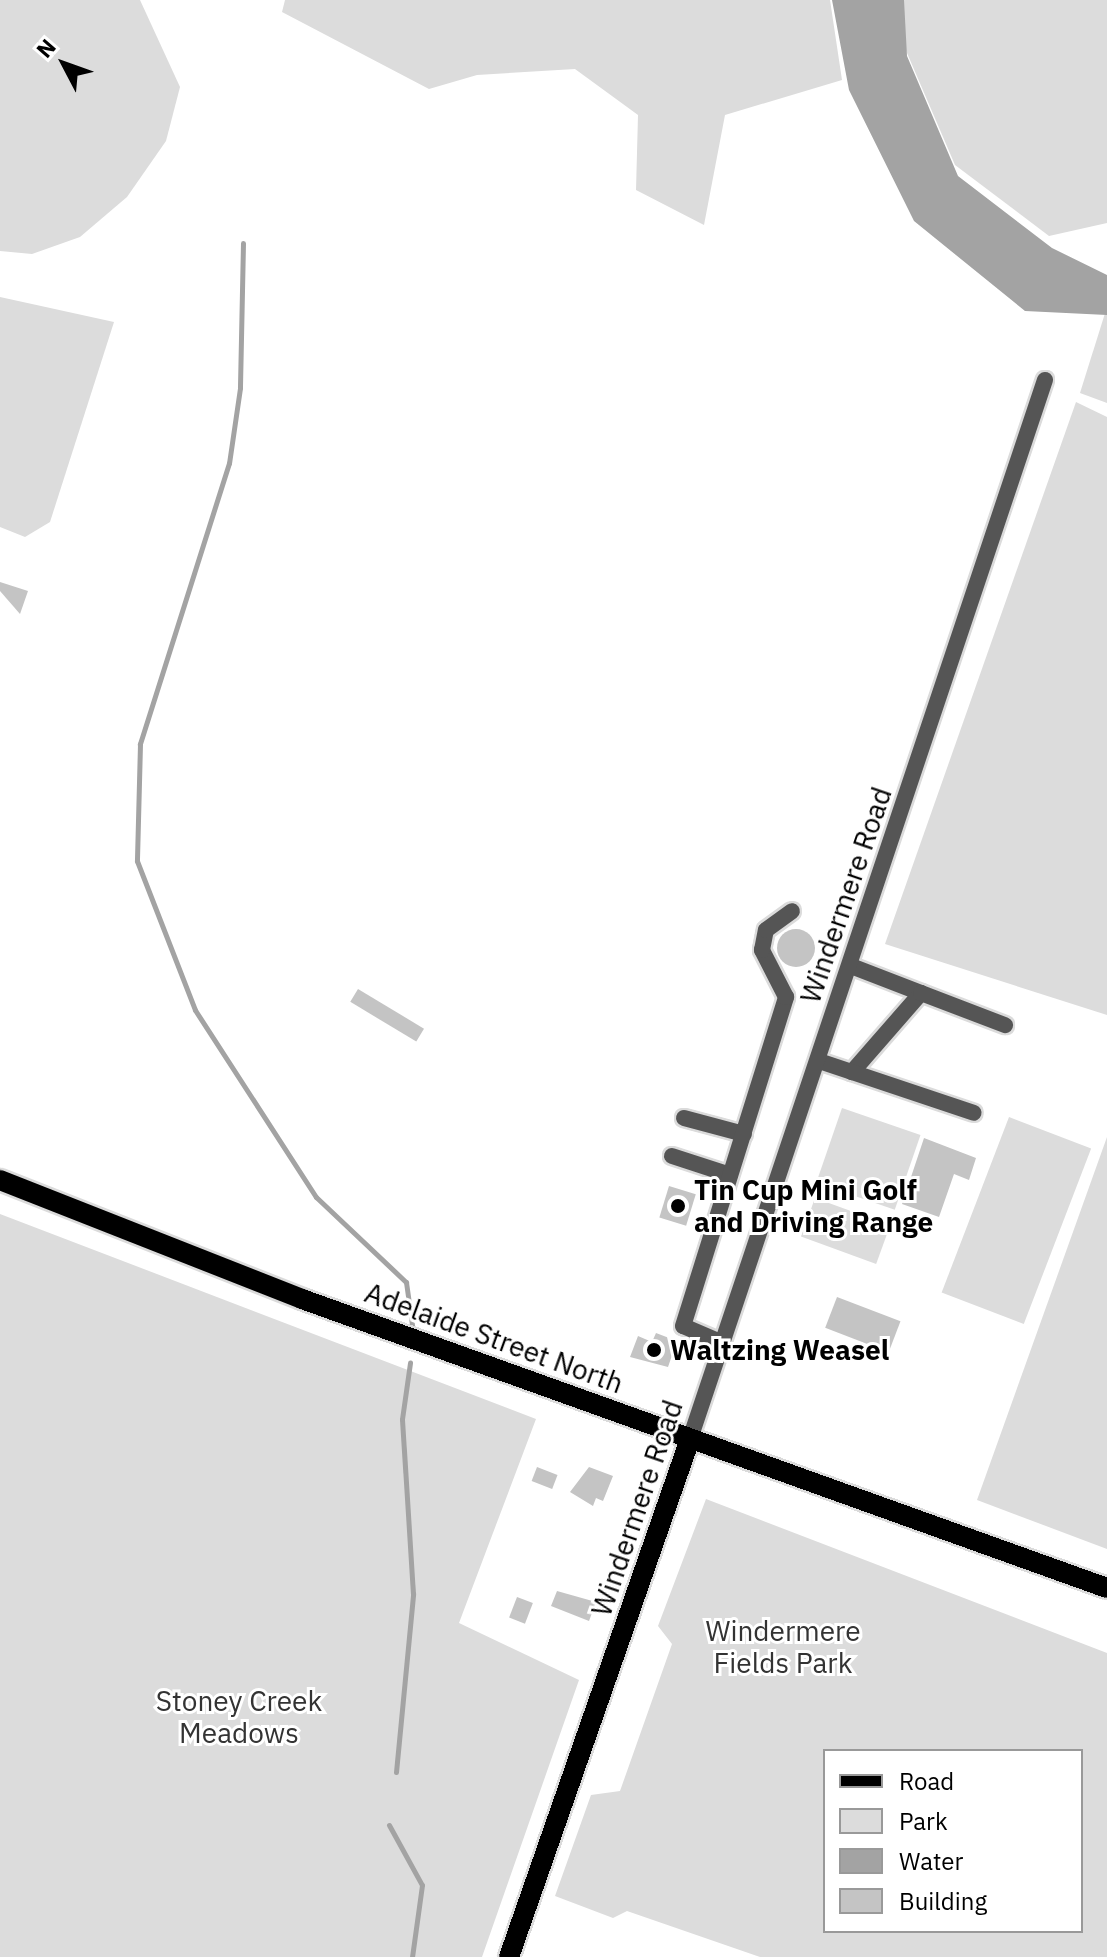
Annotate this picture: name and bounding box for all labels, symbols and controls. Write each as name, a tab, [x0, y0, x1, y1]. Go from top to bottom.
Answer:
north arrow	[24, 24, 104, 104]
text: N	[29, 32, 62, 63]
street label: Windermere Road	[793, 783, 899, 1007]
place label: Tin Cup Mini Golf and Driving Range	[694, 1173, 933, 1239]
marker: Tin Cup Mini Golf and Driving Range	[669, 1197, 687, 1215]
street label: Adelaide Street North	[360, 1276, 628, 1400]
place label: Waltzing Weasel	[670, 1333, 889, 1367]
marker: Waltzing Weasel	[645, 1341, 663, 1359]
street label: Windermere Road	[584, 1396, 690, 1620]
park label: Windermere Fields Park	[705, 1614, 861, 1680]
park label: Stoney Creek Meadows	[156, 1684, 322, 1750]
legend	[823, 1749, 1083, 1933]
text: Road	[899, 1765, 954, 1797]
text: Park	[899, 1805, 948, 1837]
text: Water	[899, 1845, 963, 1877]
text: Building	[899, 1885, 987, 1917]

